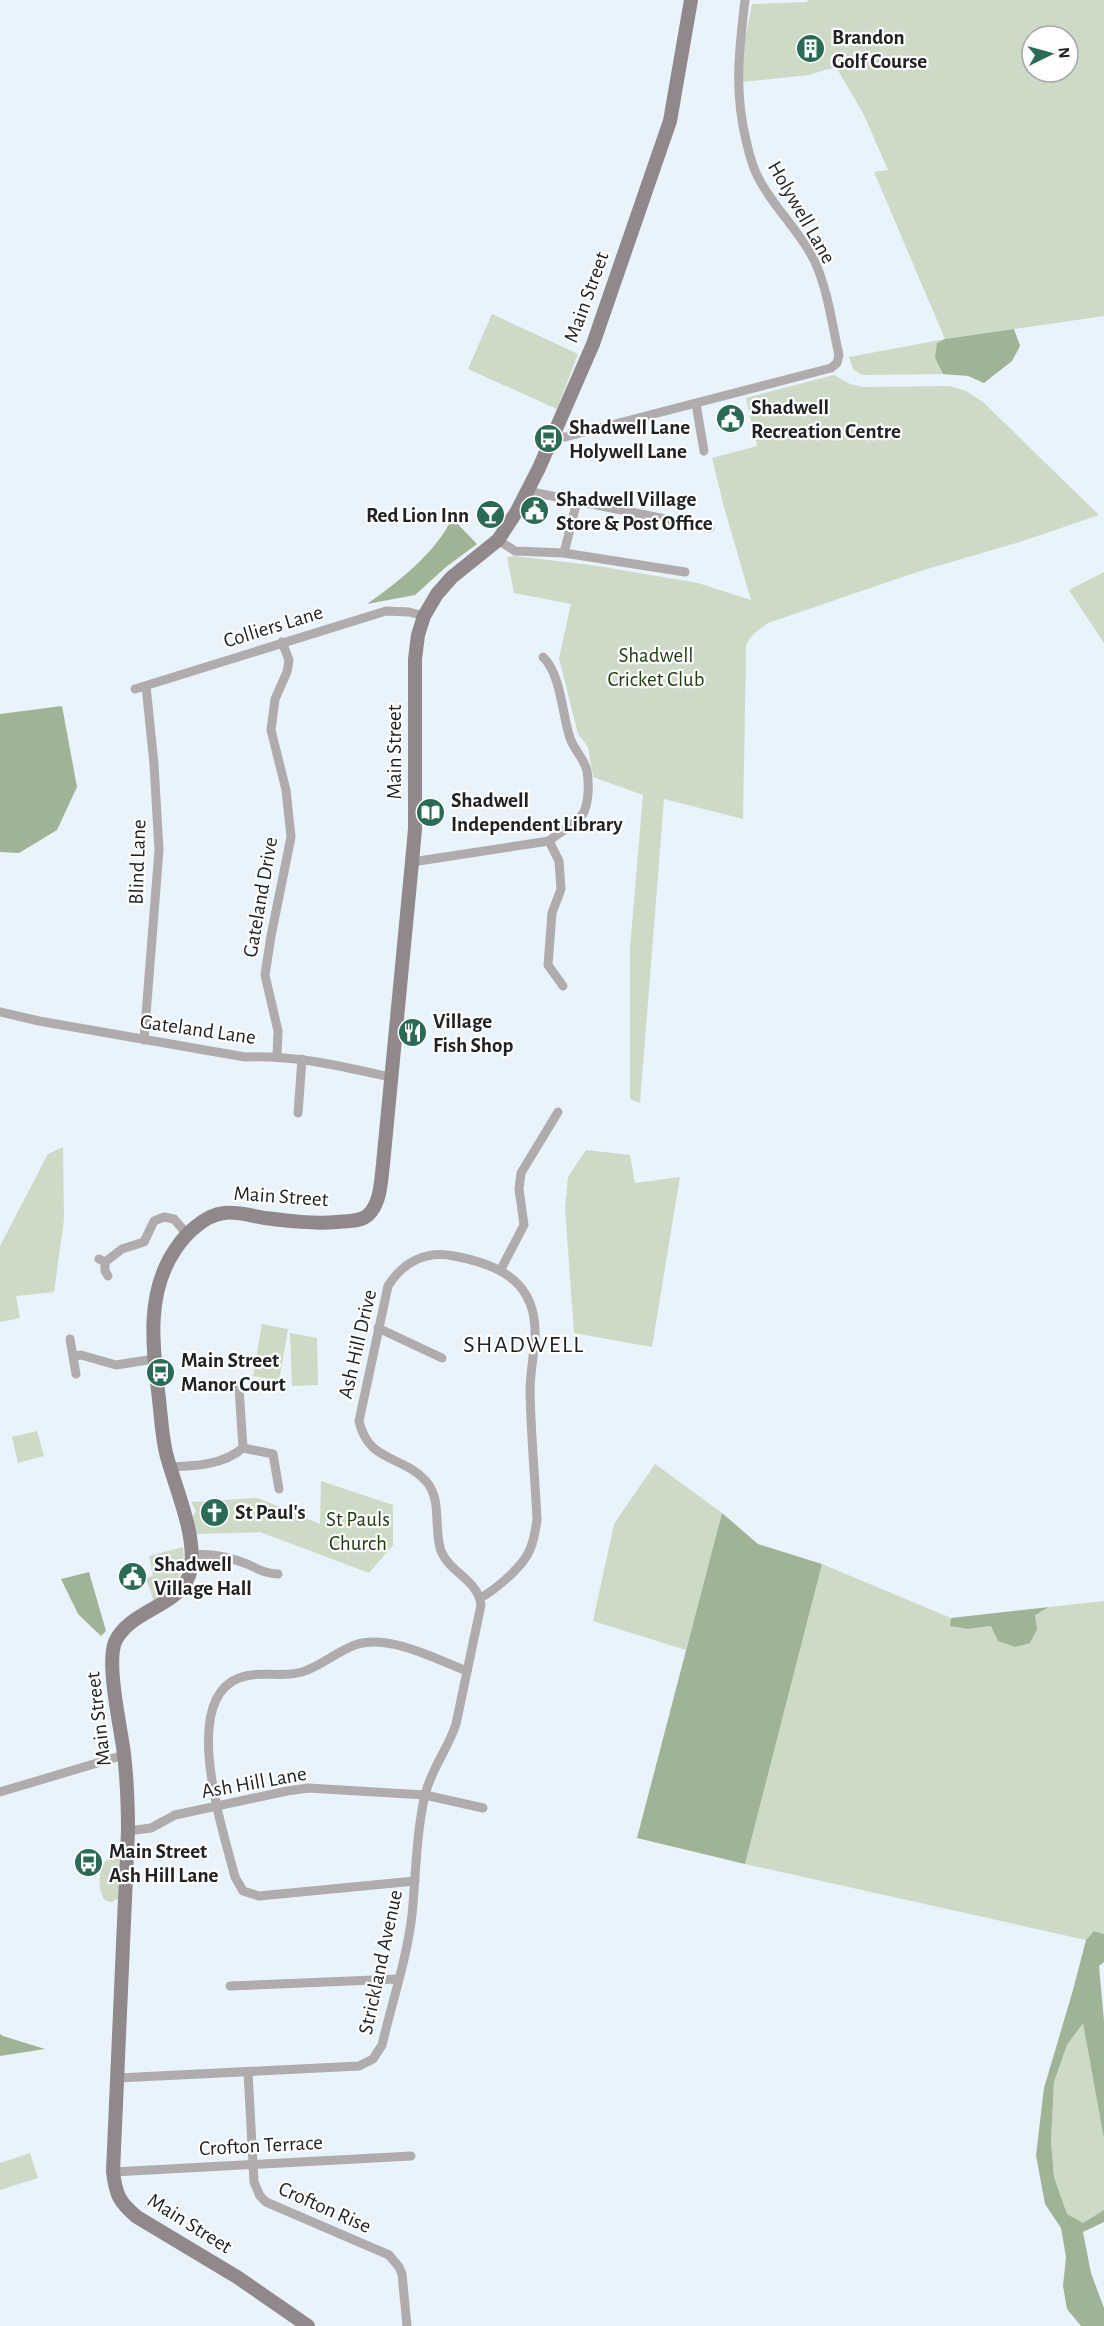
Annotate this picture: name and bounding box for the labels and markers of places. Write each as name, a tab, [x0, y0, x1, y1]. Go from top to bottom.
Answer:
place label: Brandon Golf Course	[832, 27, 927, 72]
building icon: Brandon Golf Course	[795, 33, 827, 65]
place label: Shadwell Recreation Centre	[751, 397, 901, 442]
public building icon: Shadwell Recreation Centre	[714, 403, 746, 435]
place label: Shadwell Lane Holywell Lane	[569, 417, 690, 462]
bus stop icon: Shadwell Lane Holywell Lane	[532, 423, 564, 455]
place label: Shadwell Village Store & Post Office	[556, 489, 713, 534]
public building icon: Shadwell Village Store & Post Office	[519, 495, 551, 527]
bar icon: Red Lion Inn	[474, 499, 506, 531]
place label: Red Lion Inn	[366, 505, 469, 526]
place label: Shadwell Independent Library	[451, 790, 623, 835]
library icon: Shadwell Independent Library	[414, 796, 446, 828]
place label: Village Fish Shop	[433, 1011, 513, 1056]
restaurant icon: Village Fish Shop	[396, 1017, 428, 1049]
place label: Main Street Manor Court	[181, 1350, 286, 1395]
bus stop icon: Main Street Manor Court	[144, 1356, 176, 1388]
church icon: St Paul's	[198, 1496, 230, 1528]
place label: St Paul's	[235, 1502, 306, 1523]
place label: Shadwell Village Hall	[154, 1554, 252, 1599]
public building icon: Shadwell Village Hall	[117, 1560, 149, 1592]
place label: Main Street Ash Hill Lane	[109, 1841, 219, 1886]
bus stop icon: Main Street Ash Hill Lane	[72, 1847, 104, 1879]

